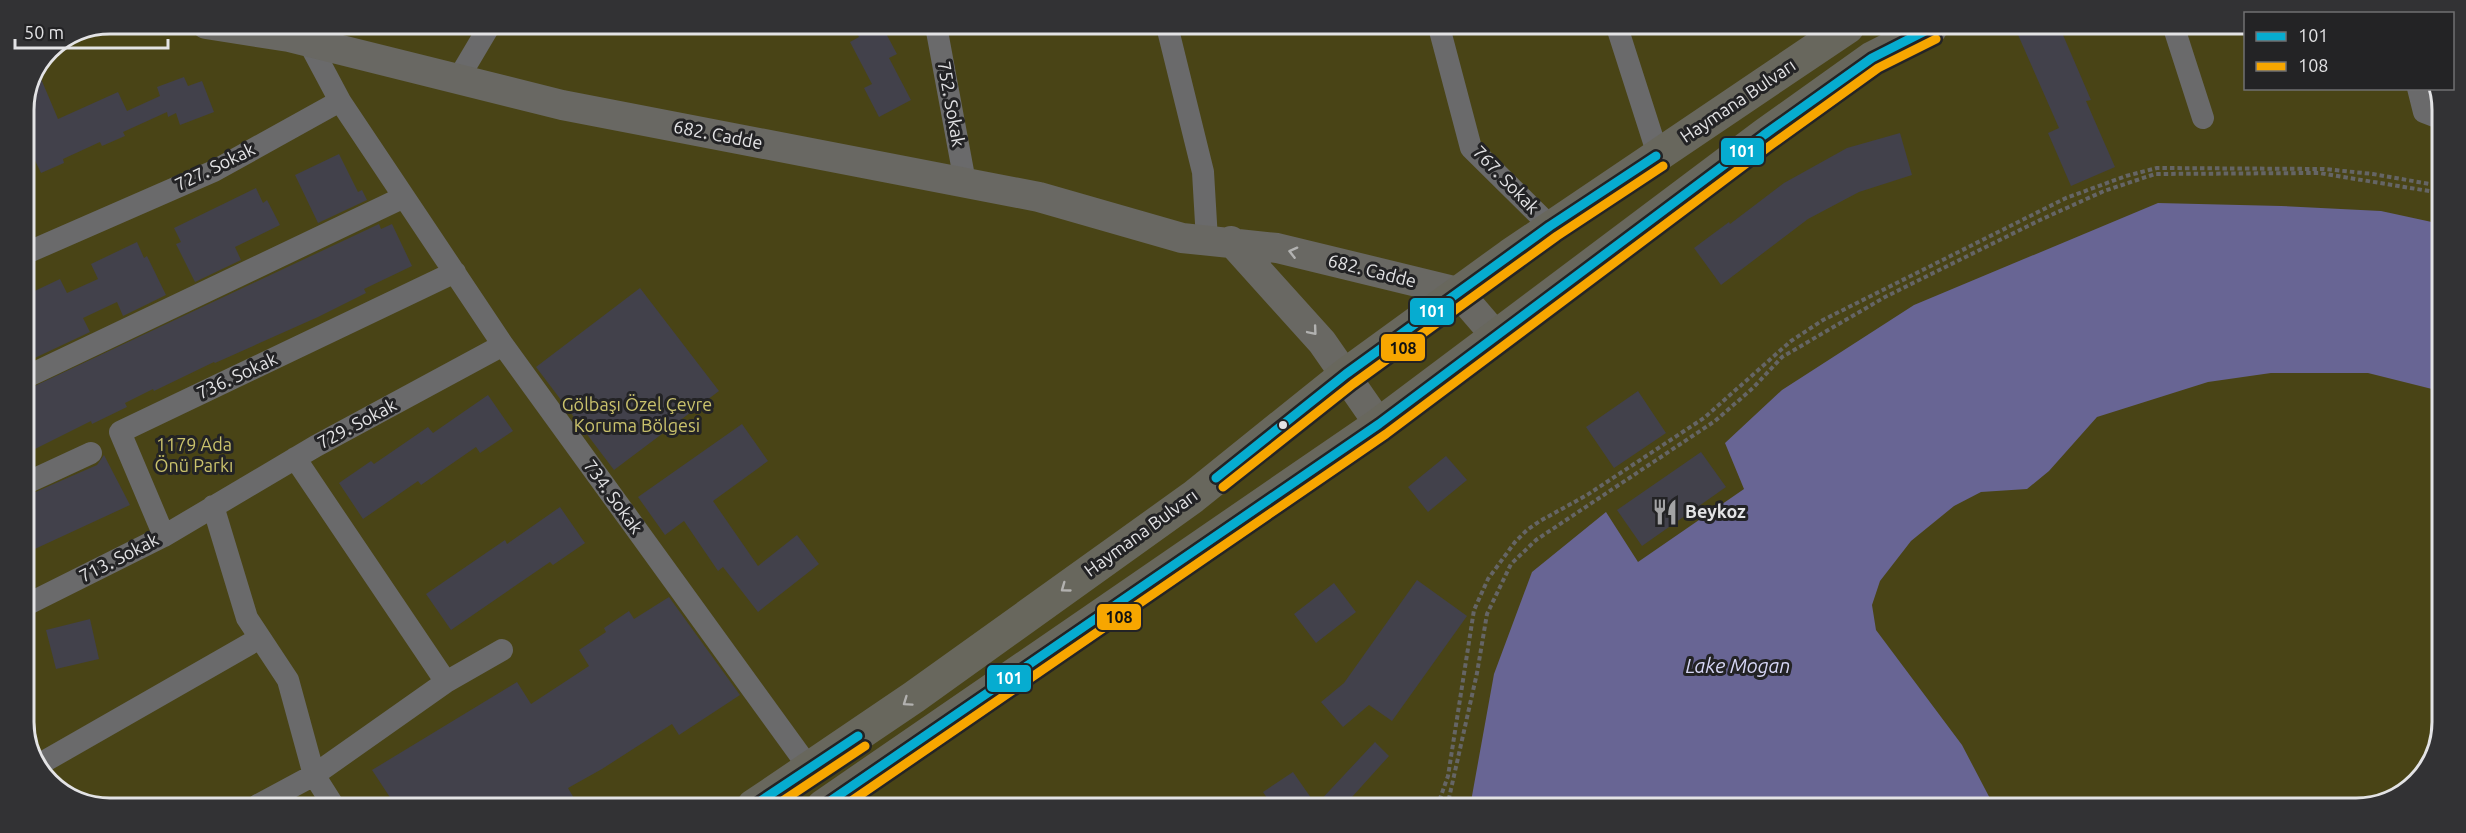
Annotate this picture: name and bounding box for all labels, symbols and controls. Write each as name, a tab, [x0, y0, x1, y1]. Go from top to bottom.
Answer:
scale bar	[15, 12, 168, 50]
legend	[2244, 12, 2454, 90]
text: 50 m	[24, 22, 64, 42]
text: 101	[2298, 25, 2328, 45]
street label: Haymana Bulvarı	[1676, 54, 1799, 146]
text: 108	[2298, 55, 2328, 75]
street label: 752. Sokak	[935, 60, 969, 148]
street label: 682. Cadde	[672, 116, 764, 152]
line badge: 101	[1720, 137, 1765, 166]
street label: 727. Sokak	[171, 138, 258, 194]
street label: 767. Sokak	[1470, 141, 1544, 217]
text: 101	[1728, 142, 1756, 160]
one-way arrow	[1288, 246, 1298, 259]
street label: 682. Cadde	[1326, 249, 1418, 291]
line badge: 101	[1409, 297, 1455, 326]
text: 101	[1418, 302, 1446, 320]
one-way arrow	[1306, 324, 1317, 335]
line badge: 108	[1380, 333, 1426, 362]
text: 108	[1389, 339, 1417, 357]
street label: 736. Sokak	[193, 348, 280, 402]
street label: 729. Sokak	[314, 394, 399, 452]
park label: Gölbaşı Özel Çevre Koruma Bölgesi	[562, 394, 712, 435]
unlabelled marker	[1277, 419, 1289, 431]
park label: 1179 Ada Önü Parkı	[155, 434, 233, 475]
street label: 734. Sokak	[580, 456, 647, 537]
street label: Haymana Bulvarı	[1080, 485, 1201, 580]
restaurant icon: Beykoz	[1650, 497, 1680, 527]
place label: Beykoz	[1685, 501, 1746, 521]
street label: 713. Sokak	[76, 529, 162, 586]
one-way arrow	[1060, 581, 1071, 592]
line badge: 108	[1096, 603, 1142, 631]
text: 108	[1105, 608, 1133, 626]
water label: Lake Mogan	[1686, 654, 1790, 677]
line badge: 101	[986, 664, 1032, 693]
text: 101	[995, 669, 1023, 687]
one-way arrow	[902, 695, 913, 706]

